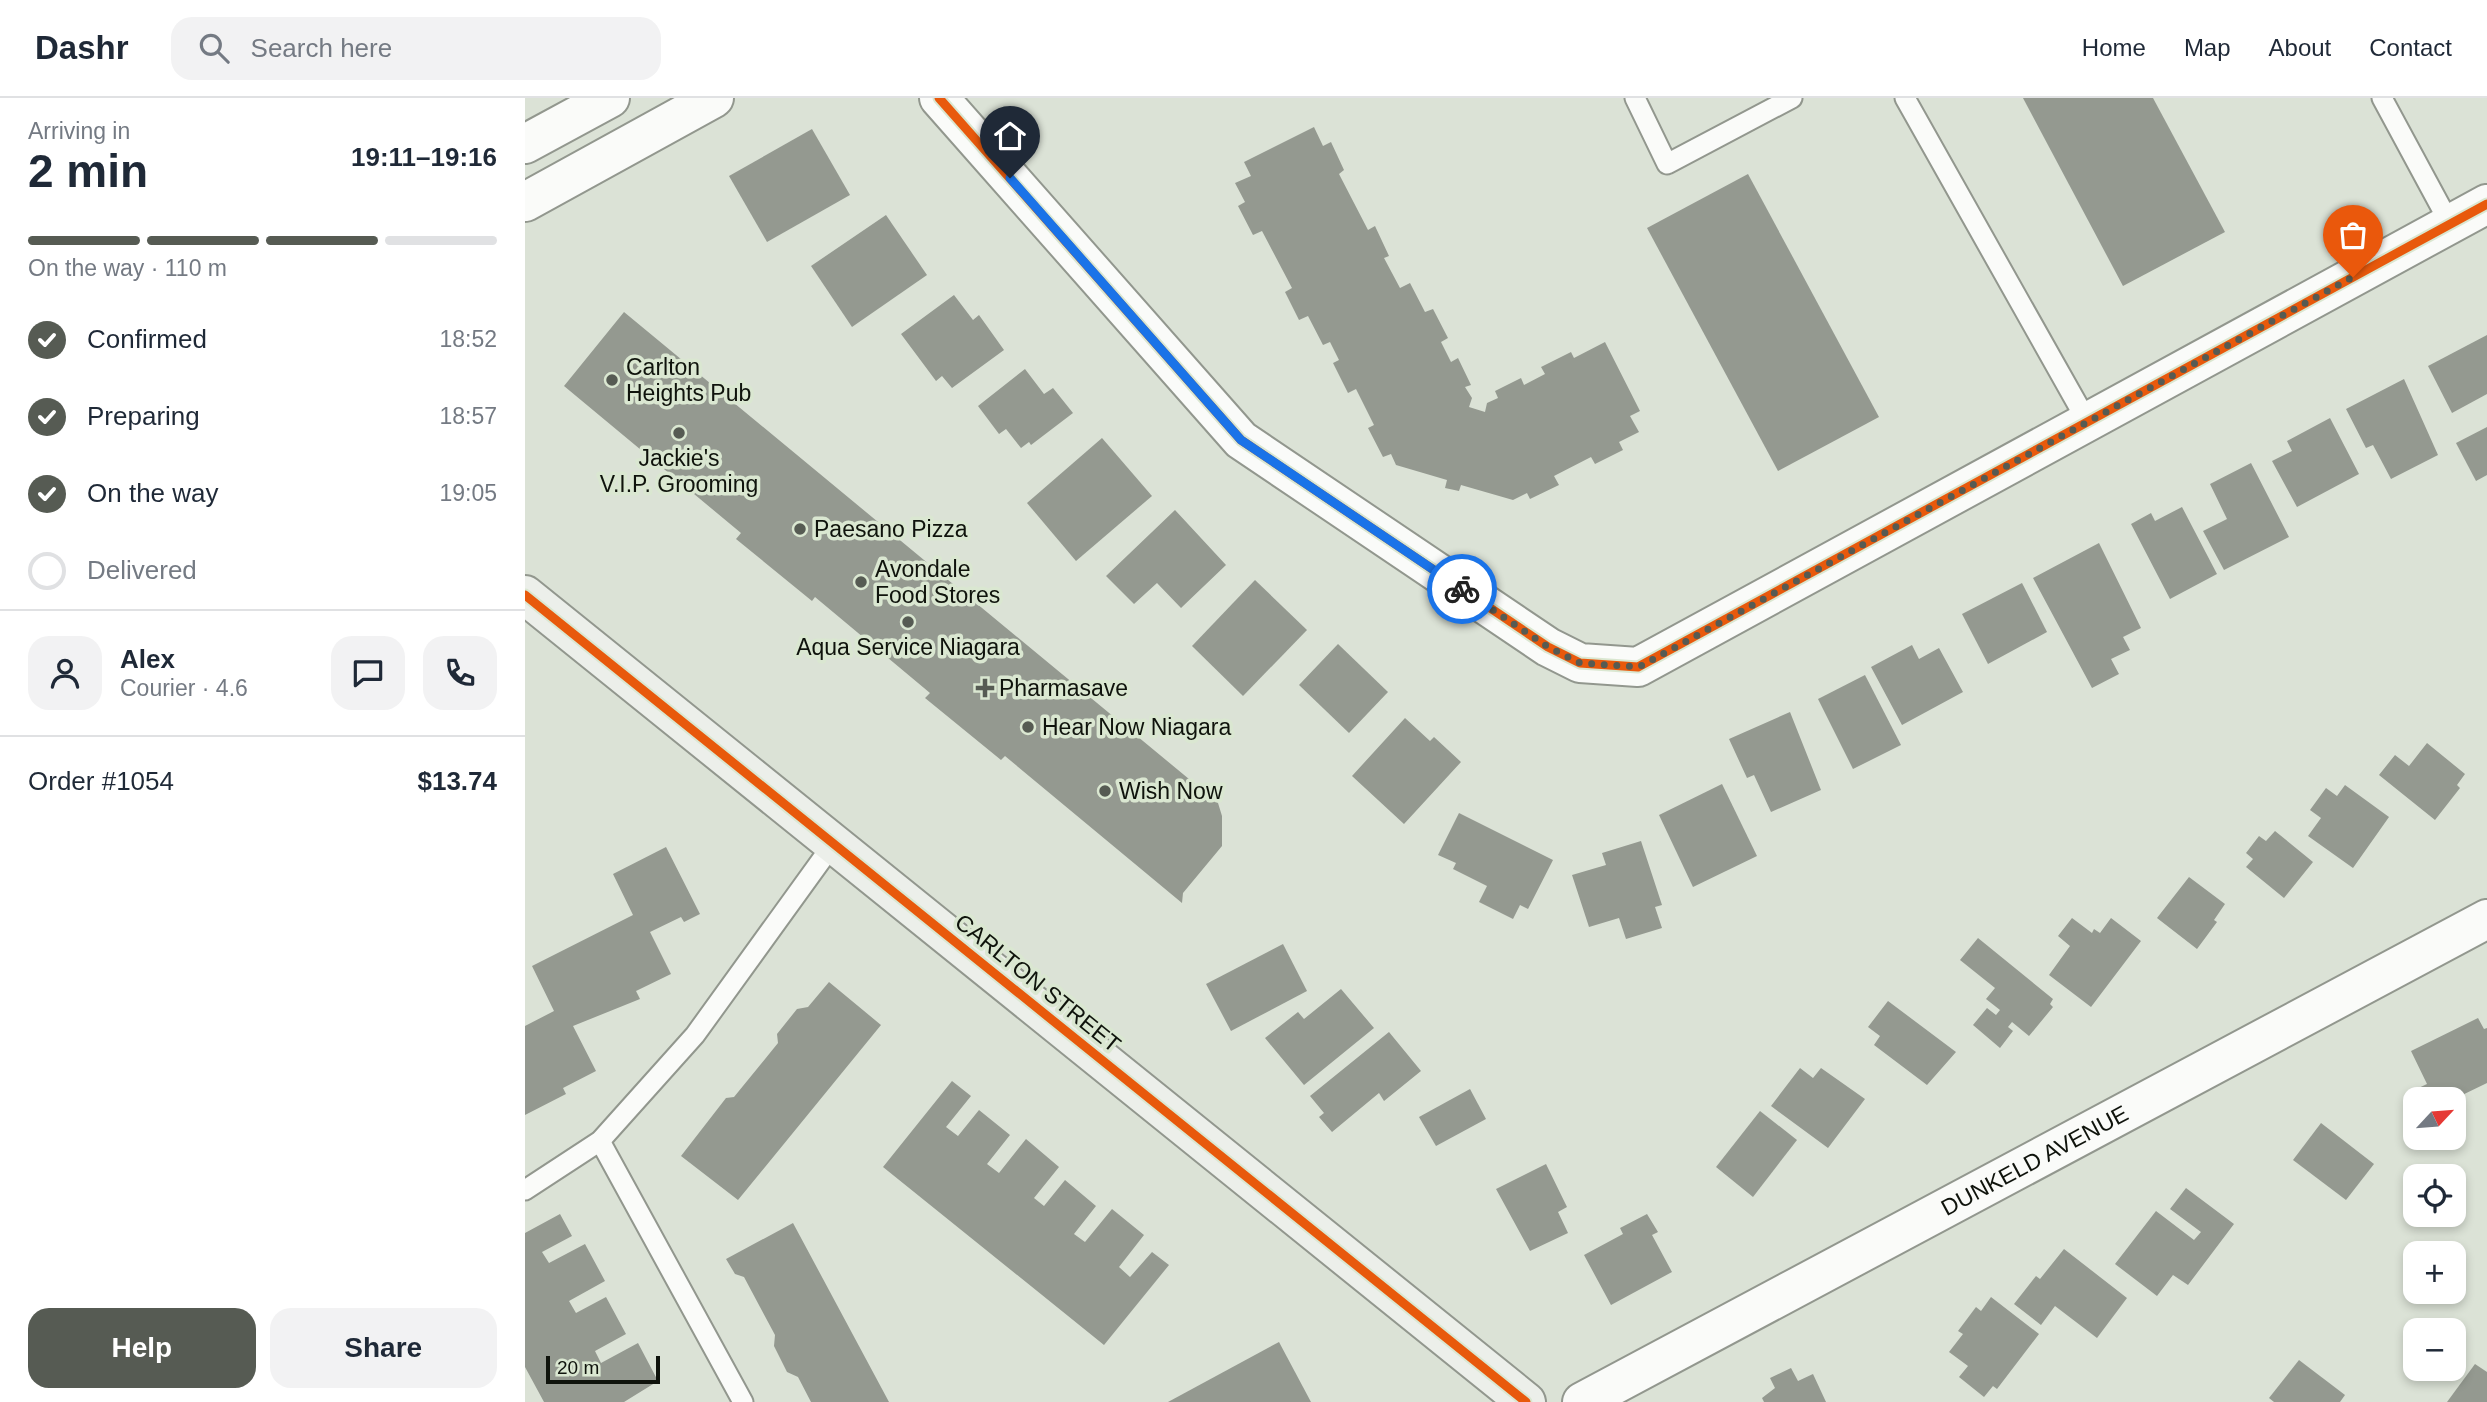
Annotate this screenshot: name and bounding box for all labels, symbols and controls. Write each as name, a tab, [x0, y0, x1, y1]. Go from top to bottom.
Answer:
search box	[171, 17, 661, 80]
text: Dashr	[35, 29, 129, 66]
icon: search	[195, 29, 233, 67]
text: Search here	[251, 33, 392, 63]
text: Home	[2082, 34, 2146, 61]
text: Map	[2184, 34, 2231, 61]
text: About	[2269, 34, 2331, 61]
text: Contact	[2369, 34, 2452, 61]
pin	[980, 106, 1040, 178]
icon: home	[991, 117, 1029, 155]
text: Arriving in	[28, 118, 130, 144]
text: 19:11–19:16	[351, 142, 497, 172]
text: 2 min	[28, 145, 148, 197]
pin	[2323, 205, 2383, 277]
icon: bag	[2334, 216, 2372, 254]
text: On the way · 110 m	[28, 255, 227, 281]
icon: check	[28, 321, 66, 359]
text: Confirmed	[87, 324, 207, 354]
text: 18:52	[439, 326, 497, 352]
place label: Carlton Heights Pub	[626, 354, 751, 406]
marker: Carlton Heights Pub	[604, 372, 620, 388]
icon: check	[28, 398, 66, 436]
text: Preparing	[87, 401, 200, 431]
text: 18:57	[439, 403, 497, 429]
marker: Jackie's V.I.P. Grooming	[671, 425, 687, 441]
place label: Jackie's V.I.P. Grooming	[600, 445, 758, 497]
icon: check	[28, 475, 66, 513]
text: On the way	[87, 478, 219, 508]
text: 19:05	[439, 480, 497, 506]
place label: Paesano Pizza	[814, 516, 968, 542]
marker: Paesano Pizza	[792, 521, 808, 537]
courier	[1427, 554, 1497, 624]
text: Delivered	[87, 555, 197, 585]
place label: Avondale Food Stores	[875, 556, 1000, 608]
icon: bike	[1443, 570, 1481, 608]
marker: Avondale Food Stores	[853, 574, 869, 590]
marker: Aqua Service Niagara	[900, 614, 916, 630]
place label: Aqua Service Niagara	[796, 634, 1020, 660]
button: person	[28, 636, 102, 710]
button: chat	[331, 636, 405, 710]
button: phone	[423, 636, 497, 710]
text: Alex	[120, 644, 175, 674]
text: Courier · 4.6	[120, 675, 248, 701]
place label: Pharmasave	[999, 675, 1128, 701]
marker: Pharmasave	[977, 680, 993, 696]
place label: Hear Now Niagara	[1042, 714, 1231, 740]
marker: Hear Now Niagara	[1020, 719, 1036, 735]
text: Order #1054	[28, 766, 174, 796]
text: $13.74	[417, 766, 497, 796]
place label: Wish Now	[1119, 778, 1223, 804]
marker: Wish Now	[1097, 783, 1113, 799]
street label: CARLTON STREET	[950, 908, 1126, 1058]
north arrow	[2403, 1087, 2466, 1150]
map controls	[2403, 1087, 2466, 1381]
street label: DUNKELD AVENUE	[1937, 1100, 2132, 1221]
button: locate	[2403, 1164, 2466, 1227]
button: +	[2403, 1241, 2466, 1304]
button: Help	[28, 1308, 256, 1388]
button: Share	[270, 1308, 497, 1388]
button: −	[2403, 1318, 2466, 1381]
scale bar	[546, 1353, 660, 1385]
text: 20 m	[557, 1357, 599, 1378]

